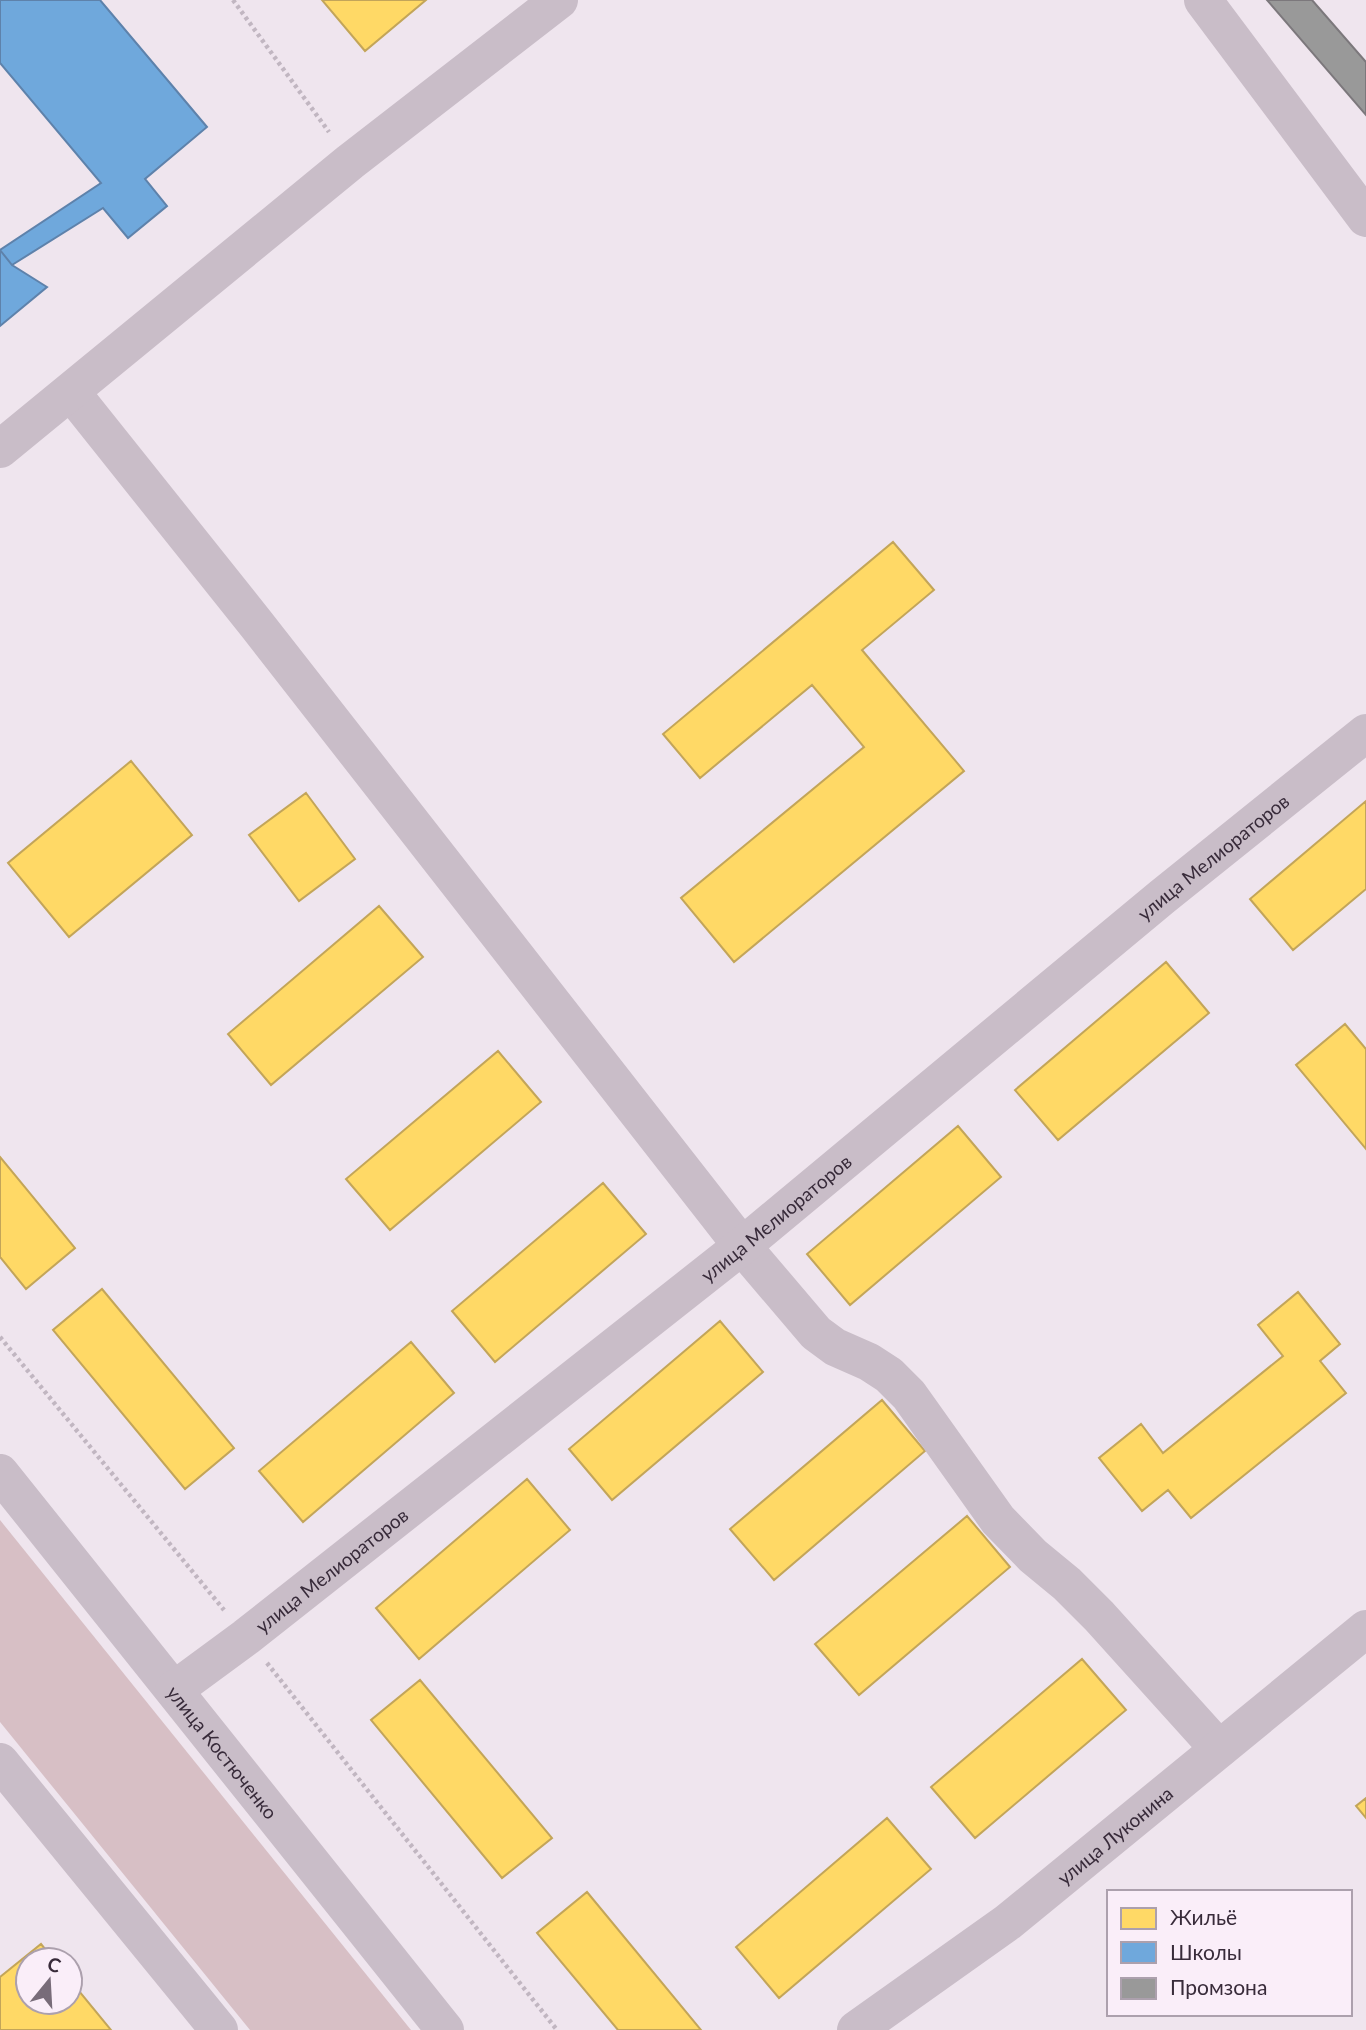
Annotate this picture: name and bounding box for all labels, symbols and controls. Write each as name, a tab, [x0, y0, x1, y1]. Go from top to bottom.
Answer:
street label: улица Мелиораторов	[1132, 789, 1293, 924]
street label: улица Мелиораторов	[696, 1149, 855, 1286]
street label: улица Мелиораторов	[250, 1503, 412, 1637]
street label: улица Костюченко	[163, 1681, 283, 1823]
street label: улица Луконина	[1052, 1781, 1177, 1889]
legend	[1107, 1890, 1352, 2016]
text: Жильё	[1170, 1904, 1237, 1929]
text: Школы	[1170, 1939, 1242, 1964]
north arrow	[14, 1946, 84, 2016]
text: С	[45, 1951, 64, 1977]
text: Промзона	[1170, 1974, 1267, 1999]

